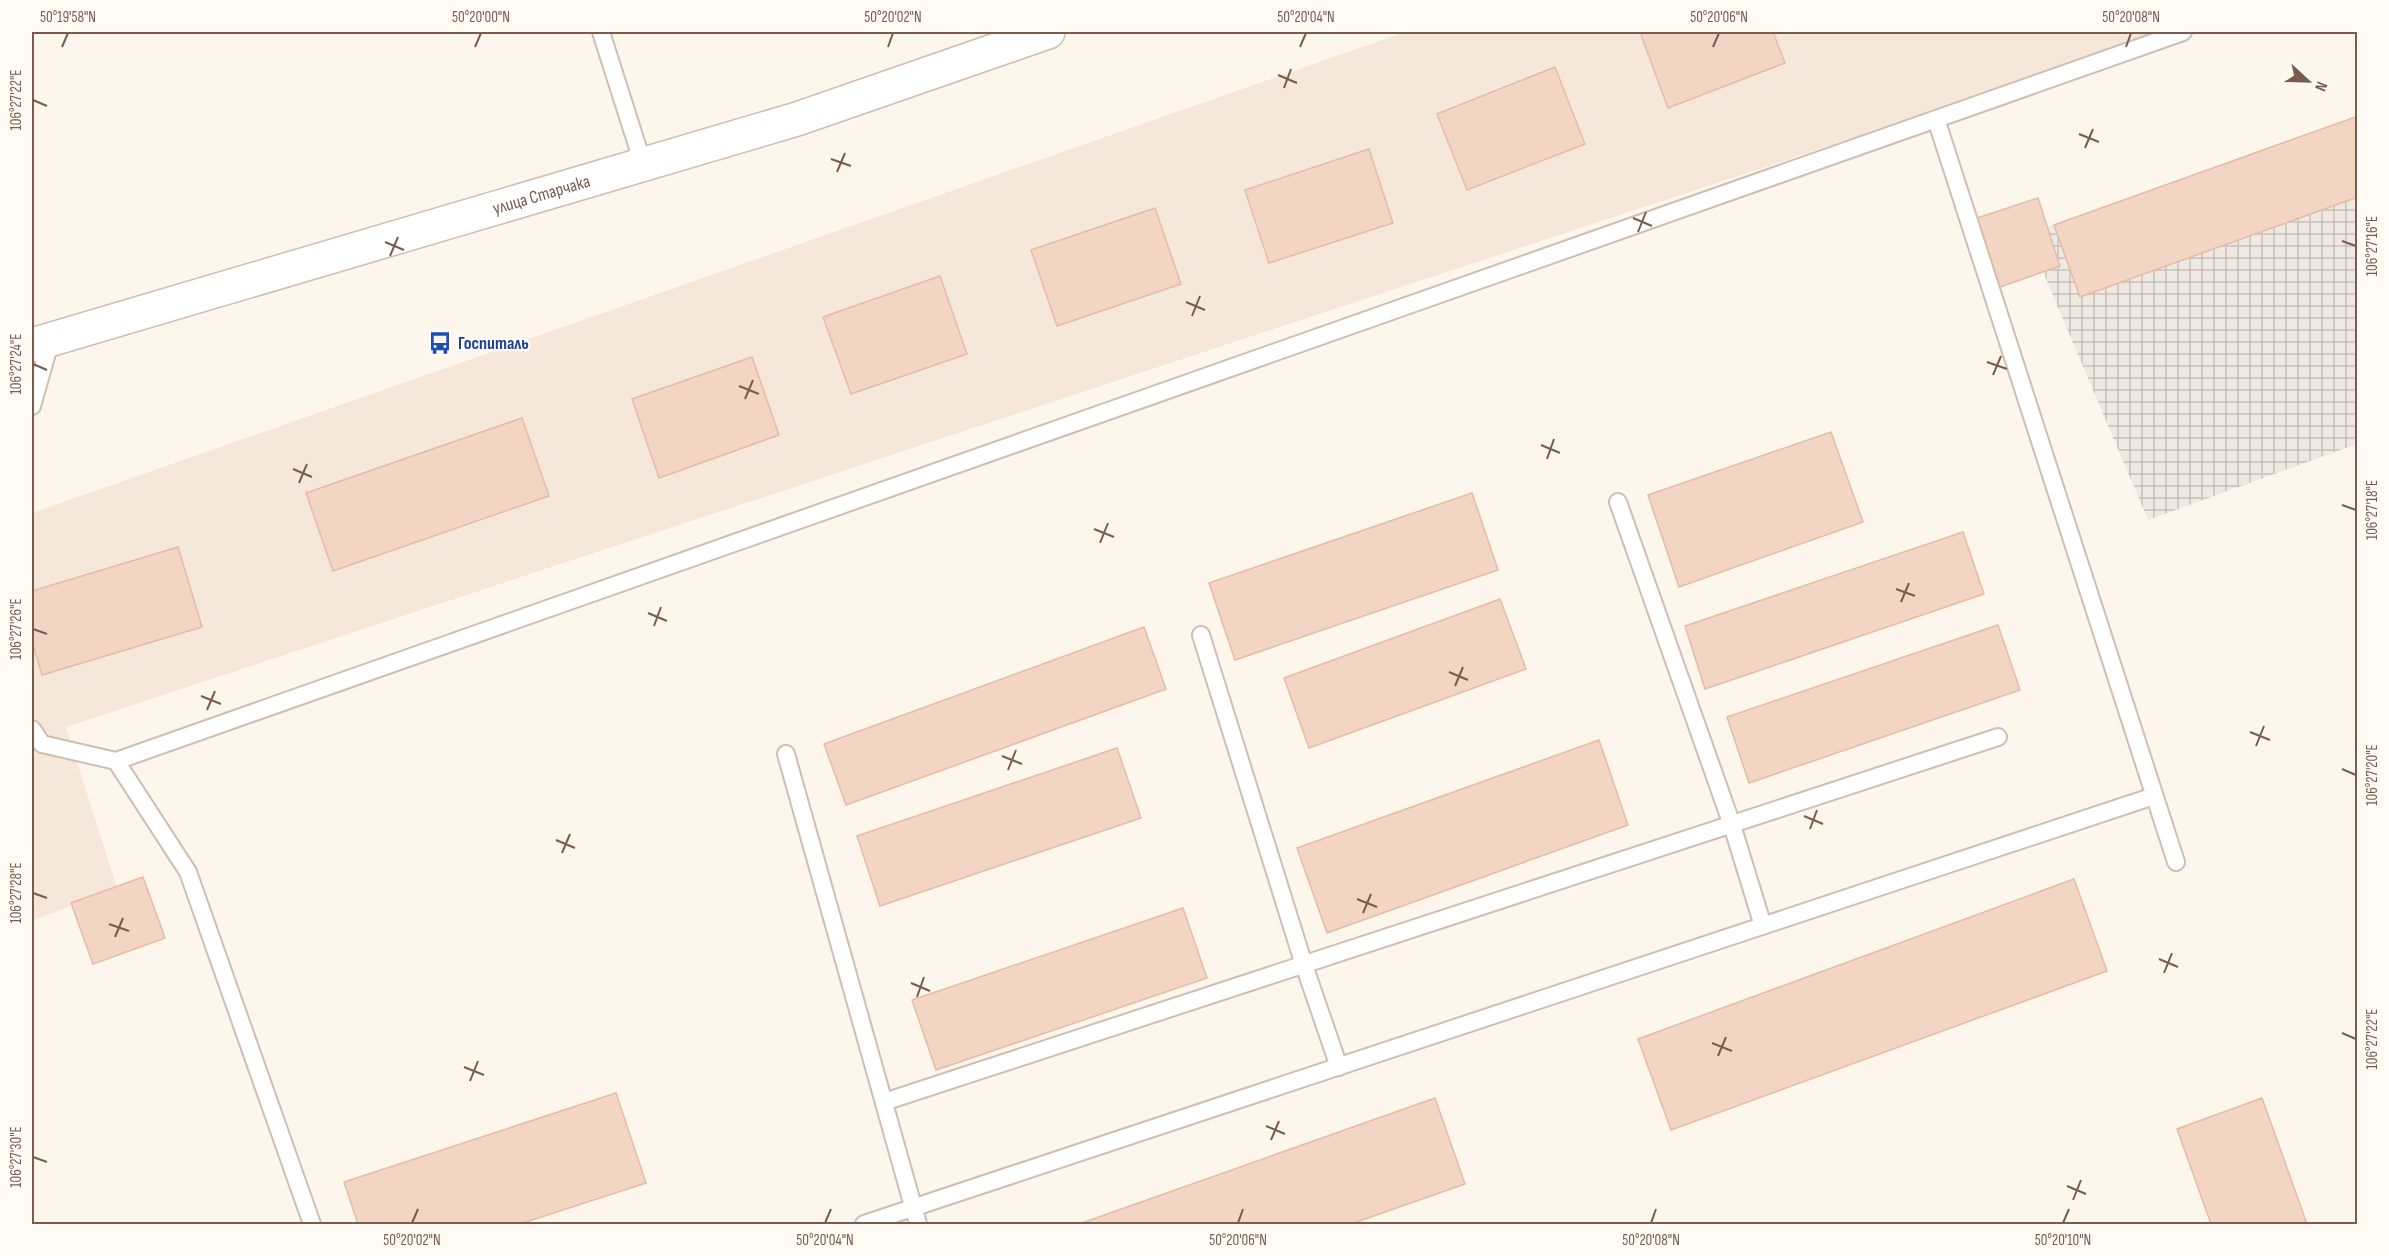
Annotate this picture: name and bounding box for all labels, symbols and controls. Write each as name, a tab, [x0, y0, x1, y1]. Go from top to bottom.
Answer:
text: 50°19'58"N	[40, 8, 96, 27]
text: 50°20'00"N	[452, 8, 510, 27]
text: 50°20'02"N	[864, 8, 922, 27]
text: 50°20'04"N	[1277, 8, 1335, 27]
text: 50°20'06"N	[1690, 8, 1748, 27]
text: 50°20'08"N	[2102, 8, 2160, 27]
north arrow	[2278, 51, 2338, 111]
text: 106°27'22"E	[7, 70, 26, 130]
text: N	[2310, 79, 2331, 94]
street label: улица Старчака	[490, 170, 592, 219]
text: 106°27'16"E	[2363, 216, 2382, 276]
bus stop icon: Госпиталь	[427, 330, 453, 356]
place label: Госпиталь	[458, 333, 529, 354]
text: 106°27'24"E	[7, 334, 26, 394]
text: 106°27'18"E	[2363, 480, 2382, 540]
text: 106°27'26"E	[7, 598, 26, 660]
text: 106°27'20"E	[2363, 744, 2382, 806]
text: 106°27'28"E	[7, 862, 26, 924]
text: 106°27'22"E	[2363, 1009, 2382, 1069]
text: 106°27'30"E	[7, 1126, 26, 1188]
text: 50°20'02"N	[383, 1231, 441, 1250]
text: 50°20'04"N	[796, 1231, 854, 1250]
text: 50°20'06"N	[1209, 1231, 1267, 1250]
text: 50°20'08"N	[1622, 1231, 1680, 1250]
text: 50°20'10"N	[2035, 1231, 2091, 1250]

